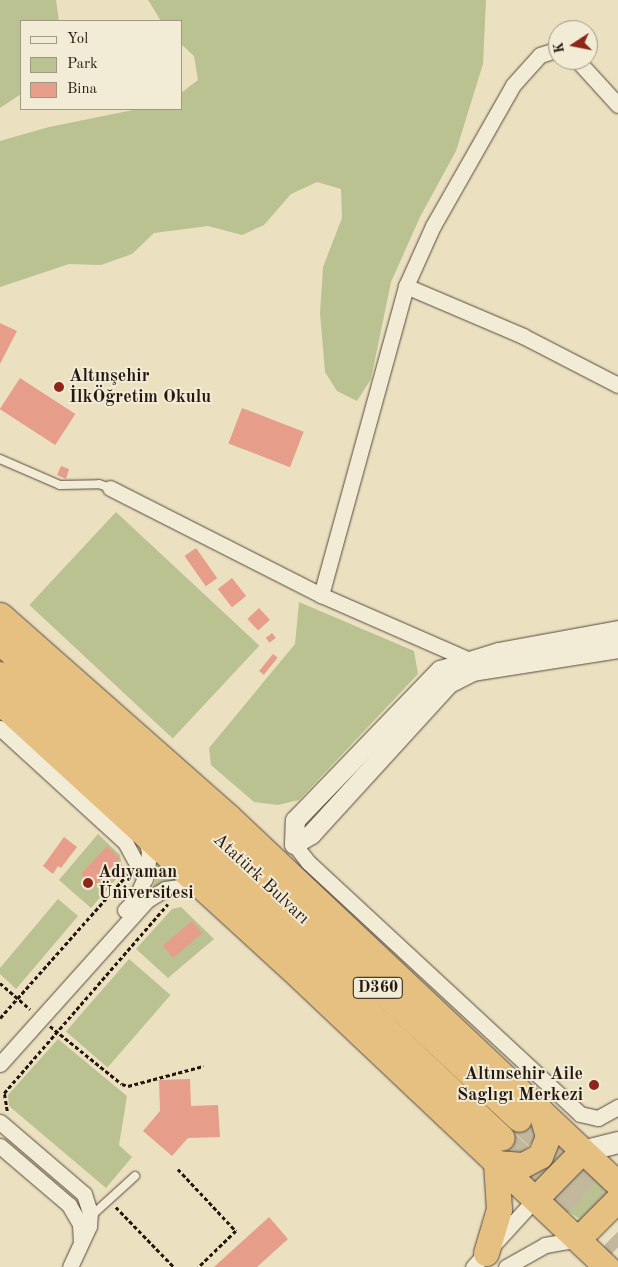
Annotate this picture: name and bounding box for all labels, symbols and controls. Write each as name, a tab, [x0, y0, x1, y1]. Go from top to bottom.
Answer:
legend	[20, 20, 182, 110]
north arrow	[548, 20, 598, 70]
text: Yol	[67, 32, 88, 47]
text: K	[551, 41, 567, 54]
text: Park	[67, 57, 98, 72]
text: Bina	[67, 82, 97, 97]
place label: Altınşehir İlkÖğretim Okulu	[69, 366, 211, 408]
marker: Altınşehir İlkÖğretim Okulu	[53, 381, 65, 393]
street label: Atatürk Bulvarı	[208, 829, 314, 929]
place label: Adıyaman Üniversitesi	[98, 862, 194, 904]
marker: Adıyaman Üniversitesi	[82, 877, 94, 889]
road number: D360	[352, 974, 404, 1001]
place label: Altınsehir Aile Saglıgı Merkezi	[457, 1064, 583, 1106]
marker: Altınsehir Aile Saglıgı Merkezi	[587, 1078, 601, 1092]

